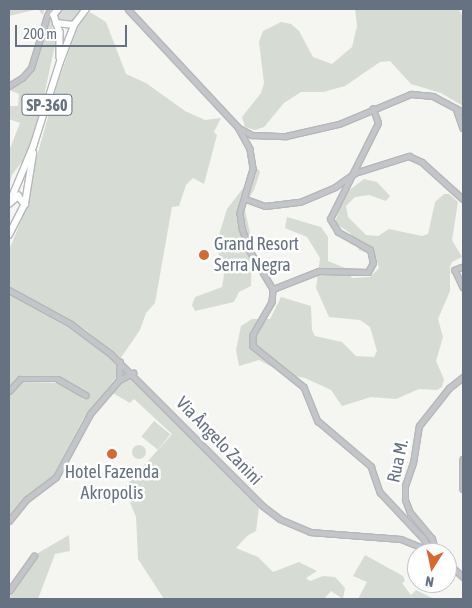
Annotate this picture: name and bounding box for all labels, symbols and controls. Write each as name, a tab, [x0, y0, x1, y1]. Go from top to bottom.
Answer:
scale bar	[18, 15, 130, 47]
text: 200 m	[23, 25, 57, 42]
road number: SP-360	[21, 92, 73, 118]
place label: Grand Resort Serra Negra	[214, 234, 299, 276]
marker: Grand Resort Serra Negra	[198, 249, 210, 261]
street label: Via Ângelo Zanini	[171, 392, 267, 490]
street label: Rua M.	[383, 437, 413, 485]
marker: Hotel Fazenda Akropolis	[106, 448, 118, 460]
place label: Hotel Fazenda Akropolis	[65, 462, 159, 504]
north arrow	[407, 543, 457, 593]
text: N	[424, 573, 435, 590]

